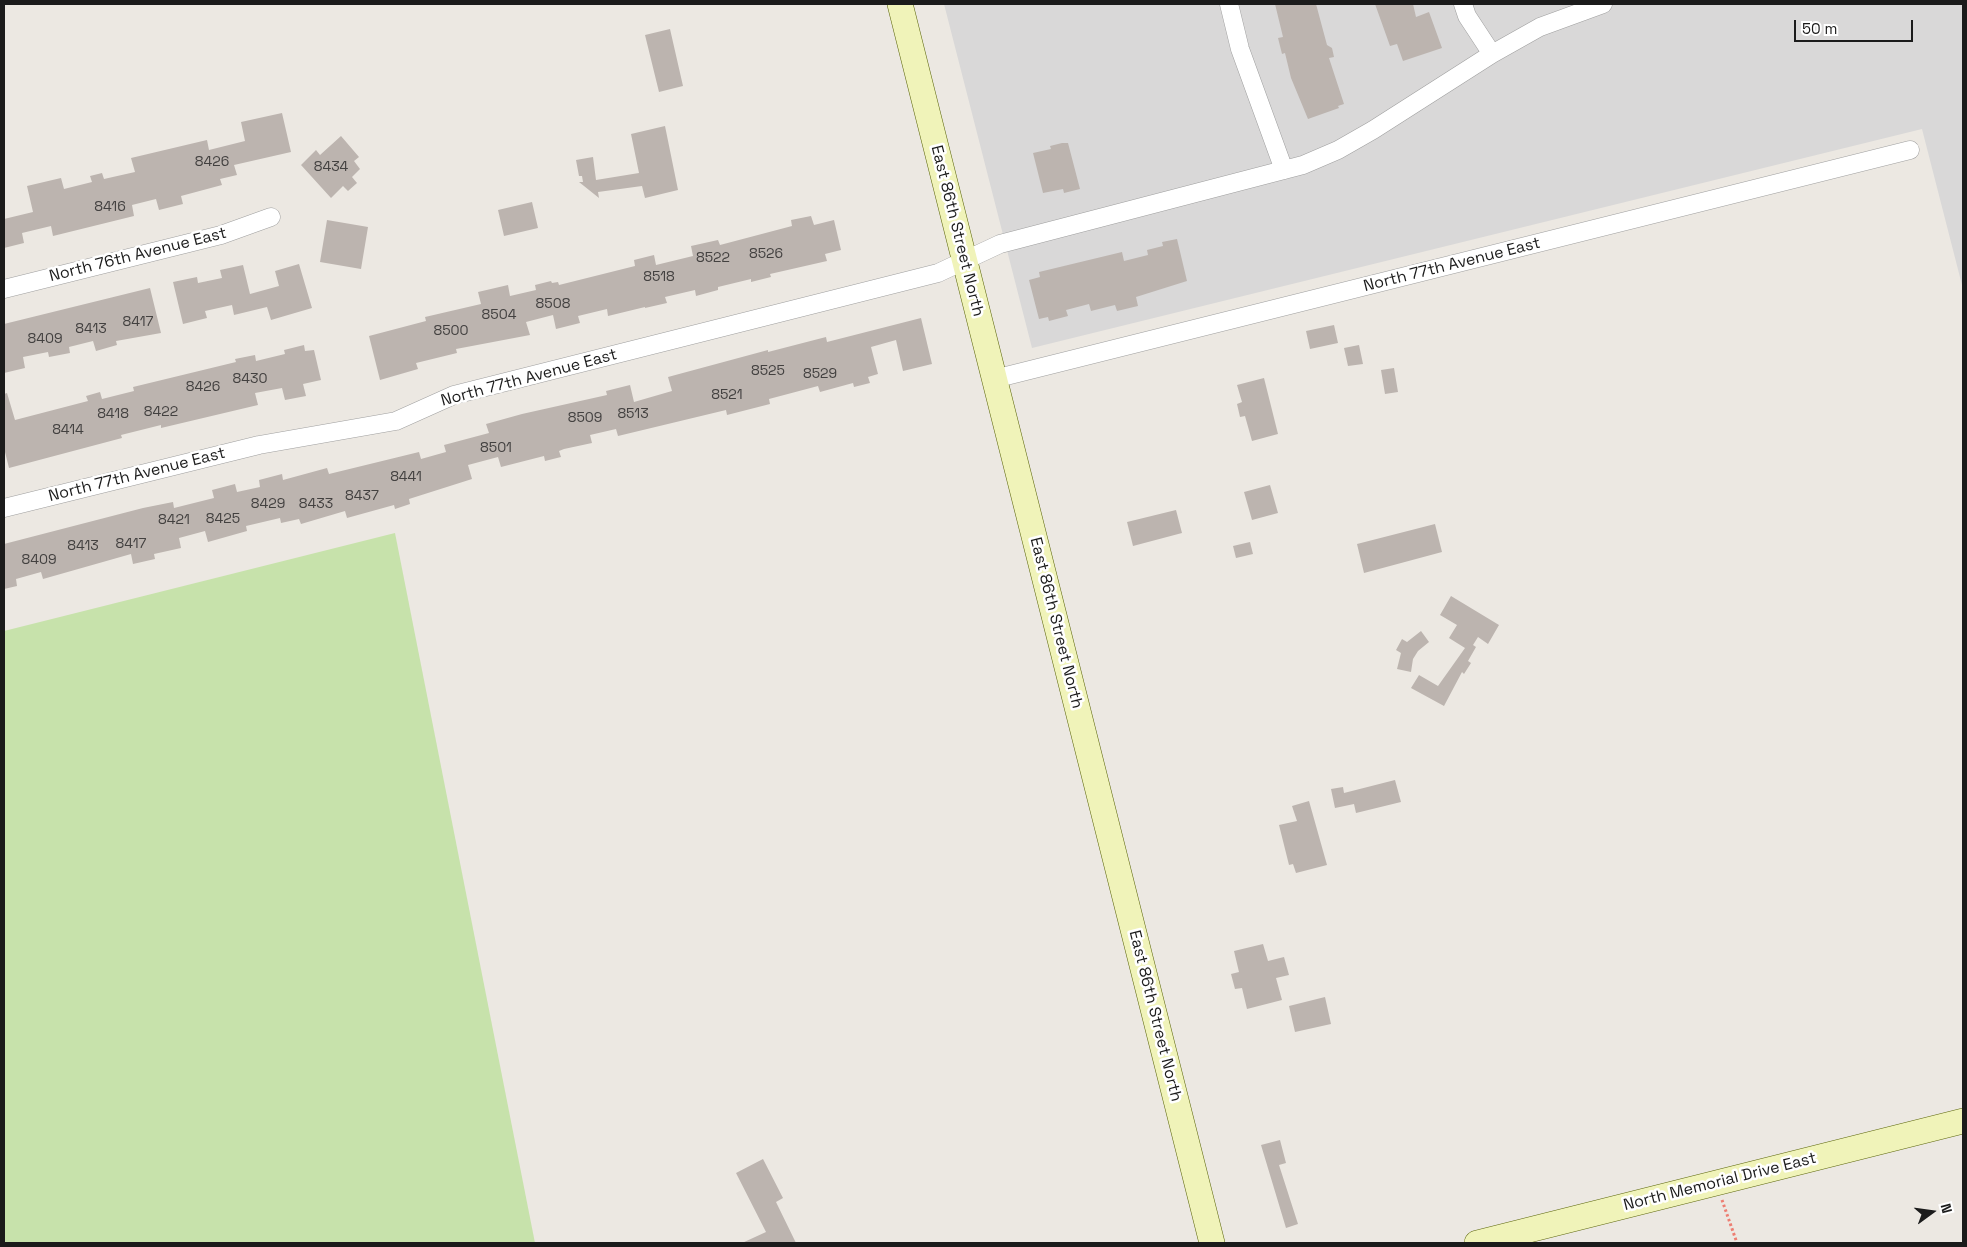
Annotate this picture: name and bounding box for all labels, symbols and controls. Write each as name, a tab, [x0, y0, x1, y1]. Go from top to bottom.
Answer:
scale bar	[1797, 10, 1916, 42]
text: 50 m	[1802, 19, 1837, 38]
street label: East 86th Street North	[926, 143, 988, 319]
house number: 8426	[195, 154, 229, 170]
house number: 8434	[314, 159, 348, 175]
house number: 8416	[94, 199, 126, 215]
street label: North 76th Avenue East	[47, 224, 229, 286]
street label: North 77th Avenue East	[1362, 234, 1542, 296]
house number: 8526	[749, 246, 783, 262]
house number: 8522	[696, 250, 730, 266]
house number: 8518	[643, 269, 675, 285]
house number: 8508	[536, 296, 570, 312]
house number: 8504	[482, 307, 516, 323]
house number: 8417	[123, 314, 153, 330]
house number: 8413	[75, 321, 107, 337]
house number: 8500	[433, 323, 469, 339]
house number: 8409	[27, 331, 63, 347]
street label: North 77th Avenue East	[439, 345, 619, 411]
house number: 8525	[751, 363, 785, 379]
house number: 8529	[803, 366, 837, 382]
house number: 8430	[233, 371, 267, 387]
house number: 8426	[186, 379, 220, 395]
house number: 8521	[711, 387, 743, 403]
house number: 8422	[144, 404, 178, 420]
house number: 8418	[97, 406, 129, 422]
house number: 8513	[617, 406, 649, 422]
house number: 8509	[568, 410, 602, 426]
house number: 8414	[52, 422, 84, 438]
house number: 8501	[480, 440, 512, 456]
street label: North 77th Avenue East	[47, 444, 227, 506]
house number: 8441	[390, 469, 422, 485]
house number: 8437	[345, 488, 379, 504]
house number: 8429	[251, 496, 285, 512]
house number: 8433	[299, 496, 333, 512]
house number: 8425	[206, 511, 240, 527]
house number: 8421	[158, 512, 190, 528]
street label: East 86th Street North	[1025, 535, 1087, 711]
house number: 8417	[116, 536, 146, 552]
house number: 8413	[67, 538, 99, 554]
house number: 8409	[21, 552, 57, 568]
street label: East 86th Street North	[1124, 928, 1186, 1104]
street label: North Memorial Drive East	[1622, 1149, 1818, 1215]
north arrow	[1907, 1187, 1957, 1237]
text: N	[1937, 1202, 1956, 1215]

